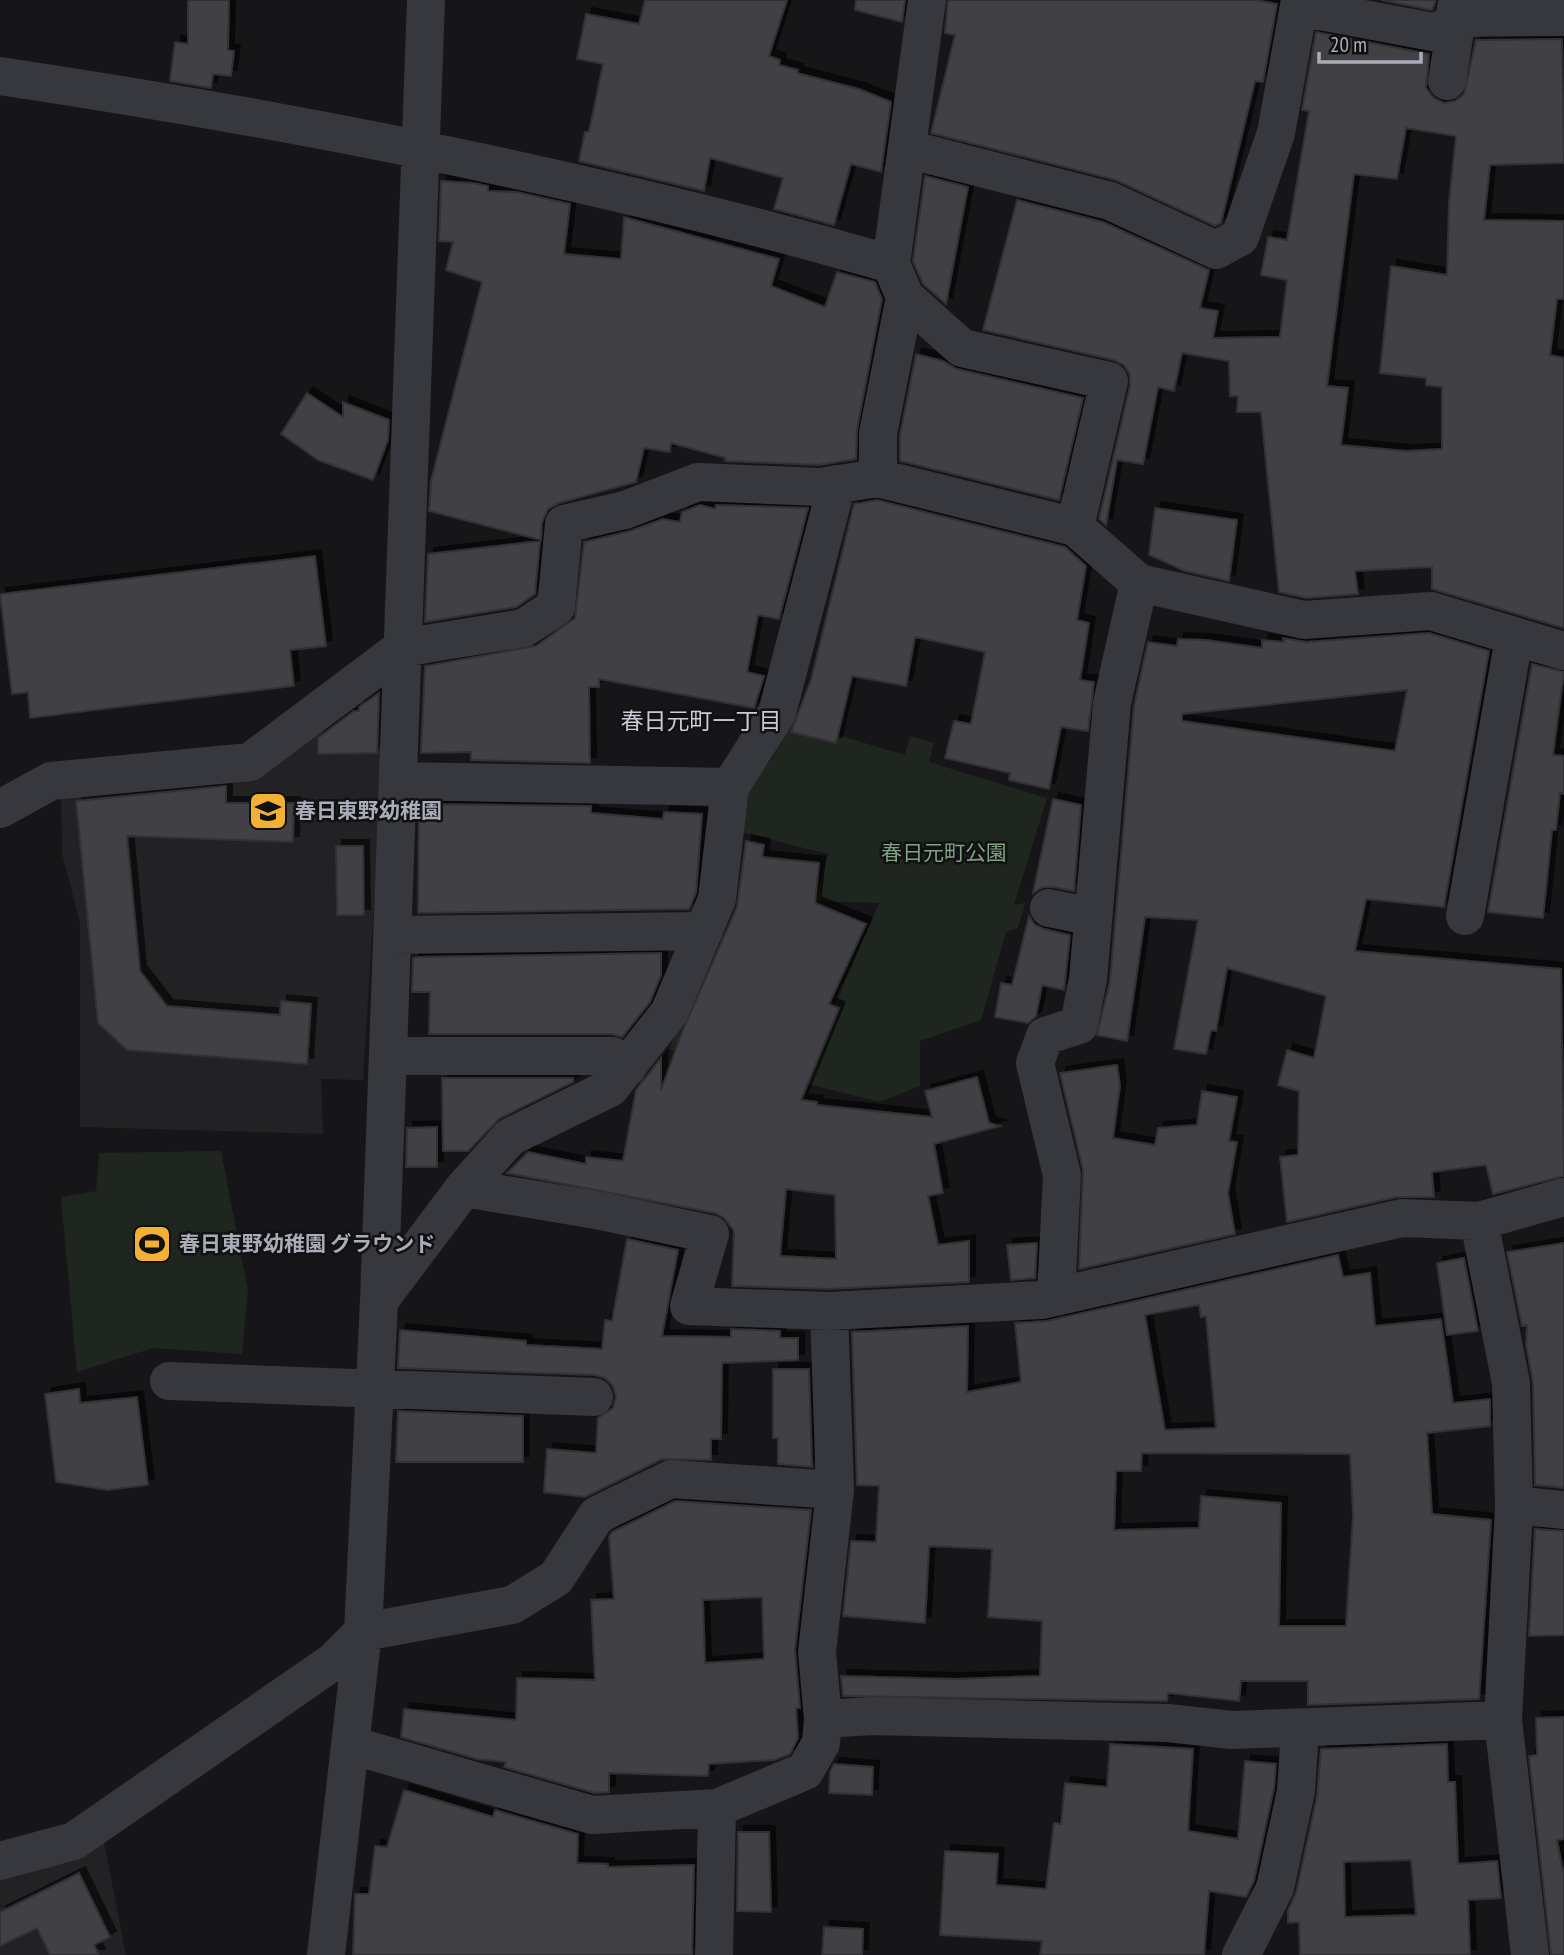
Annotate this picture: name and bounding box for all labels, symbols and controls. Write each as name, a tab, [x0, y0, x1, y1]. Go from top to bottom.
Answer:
scale bar	[1319, 21, 1420, 65]
text: 20 m	[1330, 31, 1367, 58]
district label: 春日元町一丁目	[621, 706, 782, 735]
school or university icon: 春日東野幼稚園	[247, 790, 289, 832]
place label: 春日東野幼稚園	[295, 797, 442, 824]
park label: 春日元町公園	[881, 839, 1007, 866]
sports icon: 春日東野幼稚園 グラウンド	[131, 1223, 173, 1265]
place label: 春日東野幼稚園 グラウンド	[179, 1230, 435, 1257]

